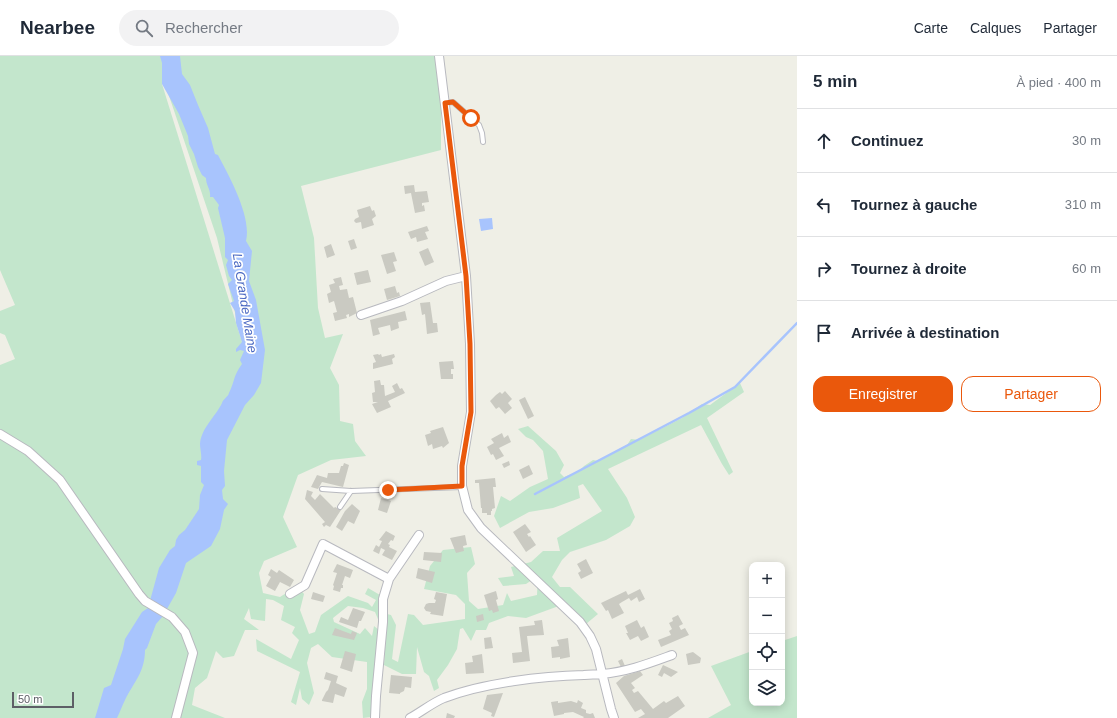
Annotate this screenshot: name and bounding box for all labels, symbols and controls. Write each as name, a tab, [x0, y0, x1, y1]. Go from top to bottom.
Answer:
search box	[119, 10, 399, 46]
text: Nearbee	[20, 17, 95, 38]
icon: search	[133, 17, 155, 39]
text: Rechercher	[165, 19, 243, 36]
text: Carte	[914, 20, 948, 36]
text: Calques	[970, 20, 1021, 36]
text: Partager	[1043, 20, 1097, 36]
text: 5 min	[813, 72, 857, 91]
text: À pied · 400 m	[1016, 75, 1101, 90]
route start	[462, 109, 480, 127]
icon: ahead	[813, 130, 835, 152]
text: Continuez	[851, 132, 924, 149]
text: 30 m	[1072, 133, 1101, 148]
icon: left	[813, 194, 835, 216]
text: Tournez à gauche	[851, 196, 977, 213]
text: 310 m	[1065, 197, 1101, 212]
water label: La Grande Maine	[230, 252, 260, 354]
icon: right	[813, 258, 835, 280]
text: Tournez à droite	[851, 260, 967, 277]
text: 60 m	[1072, 261, 1101, 276]
icon: arrive	[813, 322, 835, 344]
text: Arrivée à destination	[851, 324, 999, 341]
button: Enregistrer	[813, 376, 953, 412]
button: Partager	[961, 376, 1101, 412]
route end	[379, 481, 397, 499]
map controls	[749, 562, 785, 706]
button: +	[749, 562, 785, 598]
button: −	[749, 598, 785, 634]
button: locate	[749, 634, 785, 670]
button: layers	[749, 670, 785, 706]
scale bar	[12, 690, 74, 709]
text: 50 m	[18, 693, 42, 705]

